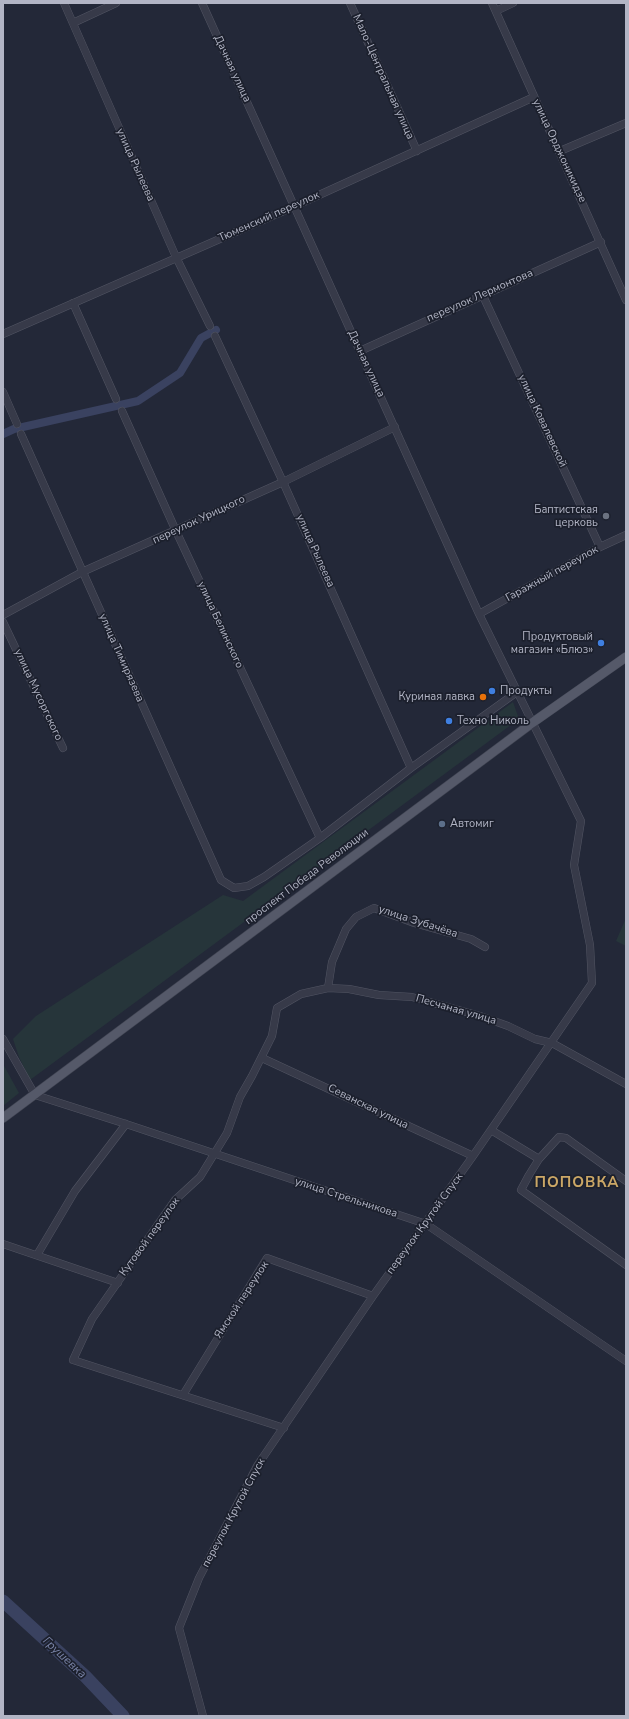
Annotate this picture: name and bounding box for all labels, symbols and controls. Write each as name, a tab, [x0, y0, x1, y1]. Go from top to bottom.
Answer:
street label: Мало-Центральная улица	[349, 13, 417, 141]
street label: Дачная улица	[211, 33, 253, 105]
street label: улица Орджоникидзе	[529, 97, 589, 205]
street label: улица Рылеева	[113, 126, 157, 204]
street label: Тюменский переулок	[216, 189, 322, 245]
street label: переулок Лермонтова	[425, 267, 535, 325]
street label: Дачная улица	[345, 328, 387, 400]
street label: улица Ковалевской	[515, 373, 569, 469]
street label: переулок Урицкого	[151, 493, 247, 547]
place label: Баптистская церковь	[534, 503, 598, 529]
marker: Баптистская церковь	[601, 511, 611, 521]
street label: улица Рылеева	[293, 512, 337, 590]
street label: Гаражный переулок	[503, 543, 601, 605]
street label: улица Белинского	[194, 580, 246, 670]
street label: улица Тимирязева	[96, 612, 146, 704]
place label: Продуктовый магазин «Блюз»	[511, 630, 593, 656]
marker: Продуктовый магазин «Блюз»	[596, 638, 606, 648]
street label: улица Мусоргского	[11, 647, 65, 743]
place label: Продукты	[500, 684, 552, 698]
marker: Продукты	[487, 686, 497, 696]
place label: Куриная лавка	[398, 690, 475, 704]
marker: Куриная лавка	[478, 692, 488, 702]
place label: Техно Николь	[457, 714, 529, 728]
marker: Техно Николь	[444, 716, 454, 726]
place label: Автомиг	[450, 817, 494, 831]
marker: Автомиг	[437, 819, 447, 829]
street label: проспект Победа Революции	[243, 826, 371, 928]
street label: улица Зубачёва	[377, 903, 459, 941]
street label: Песчаная улица	[414, 992, 498, 1028]
street label: Севанская улица	[326, 1082, 410, 1132]
street label: переулок Крутой Спуск	[384, 1171, 466, 1277]
district label: ПОПОВКА	[535, 1174, 619, 1192]
street label: улица Стрельникова	[293, 1175, 399, 1221]
street label: Кутовой переулок	[117, 1195, 183, 1279]
street label: Ямской переулок	[212, 1259, 272, 1341]
street label: переулок Крутой Спуск	[200, 1456, 268, 1570]
water label: Грушевка	[39, 1634, 89, 1682]

